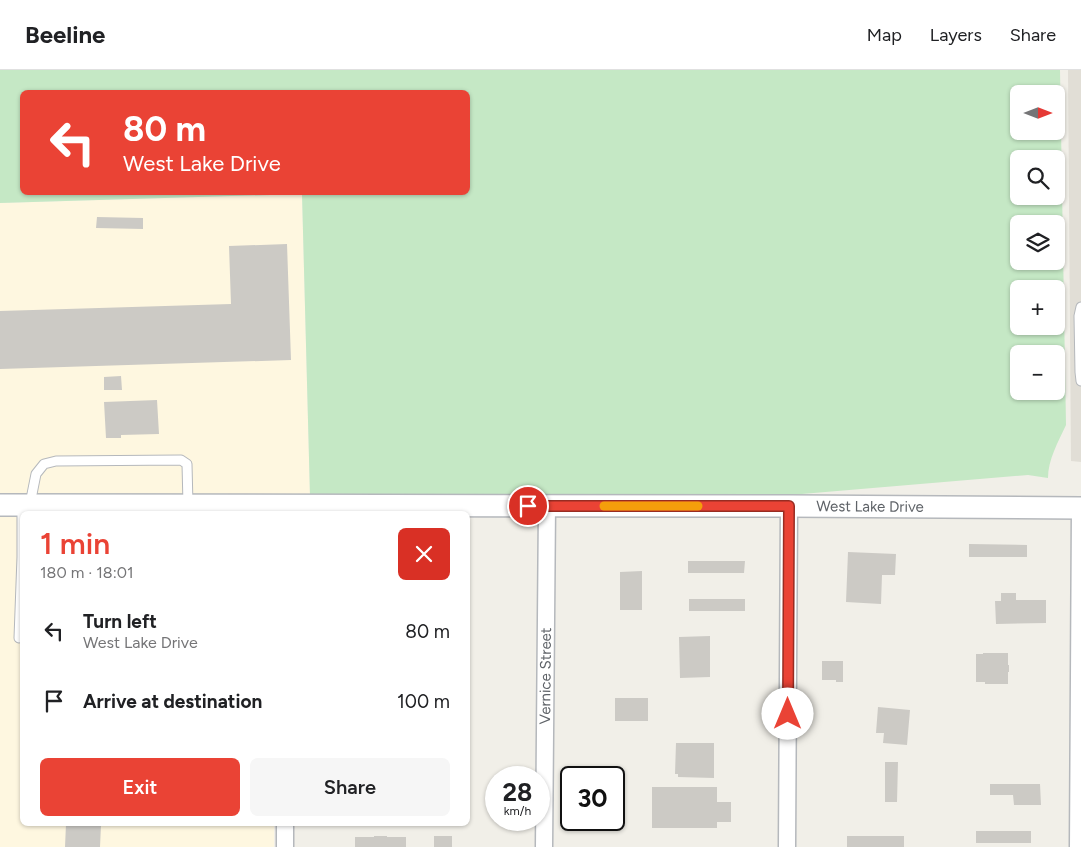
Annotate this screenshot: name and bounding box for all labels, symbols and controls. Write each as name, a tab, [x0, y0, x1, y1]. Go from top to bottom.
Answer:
text: Beeline	[25, 20, 105, 49]
text: Map	[867, 24, 902, 46]
text: Layers	[930, 24, 982, 46]
text: Share	[1010, 24, 1056, 46]
north arrow	[1010, 85, 1065, 140]
map controls	[1010, 85, 1065, 400]
text: 80 m	[123, 108, 206, 150]
icon: left	[40, 110, 105, 175]
text: West Lake Drive	[123, 150, 281, 177]
button: search	[1010, 150, 1065, 205]
button: layers	[1010, 215, 1065, 270]
button: +	[1010, 280, 1065, 335]
button: −	[1010, 345, 1065, 400]
pin	[507, 485, 549, 527]
icon: arrive	[514, 492, 542, 520]
street label: West Lake Drive	[816, 497, 924, 516]
text: 1 min	[40, 525, 110, 562]
button: close	[398, 528, 450, 580]
text: 180 m · 18:01	[40, 563, 134, 582]
text: Turn left	[83, 610, 157, 633]
icon: left	[40, 617, 68, 645]
text: 80 m	[405, 620, 450, 643]
street label: Vernice Street	[536, 627, 555, 725]
text: West Lake Drive	[83, 633, 198, 652]
icon: arrive	[40, 687, 68, 715]
position arrow	[761, 687, 813, 739]
text: Arrive at destination	[83, 690, 262, 713]
text: 100 m	[397, 690, 450, 713]
button: Exit	[40, 758, 240, 816]
button: Share	[250, 758, 450, 816]
speed limit sign: 30	[560, 766, 625, 831]
text: 28	[503, 777, 532, 807]
text: km/h	[504, 804, 531, 818]

